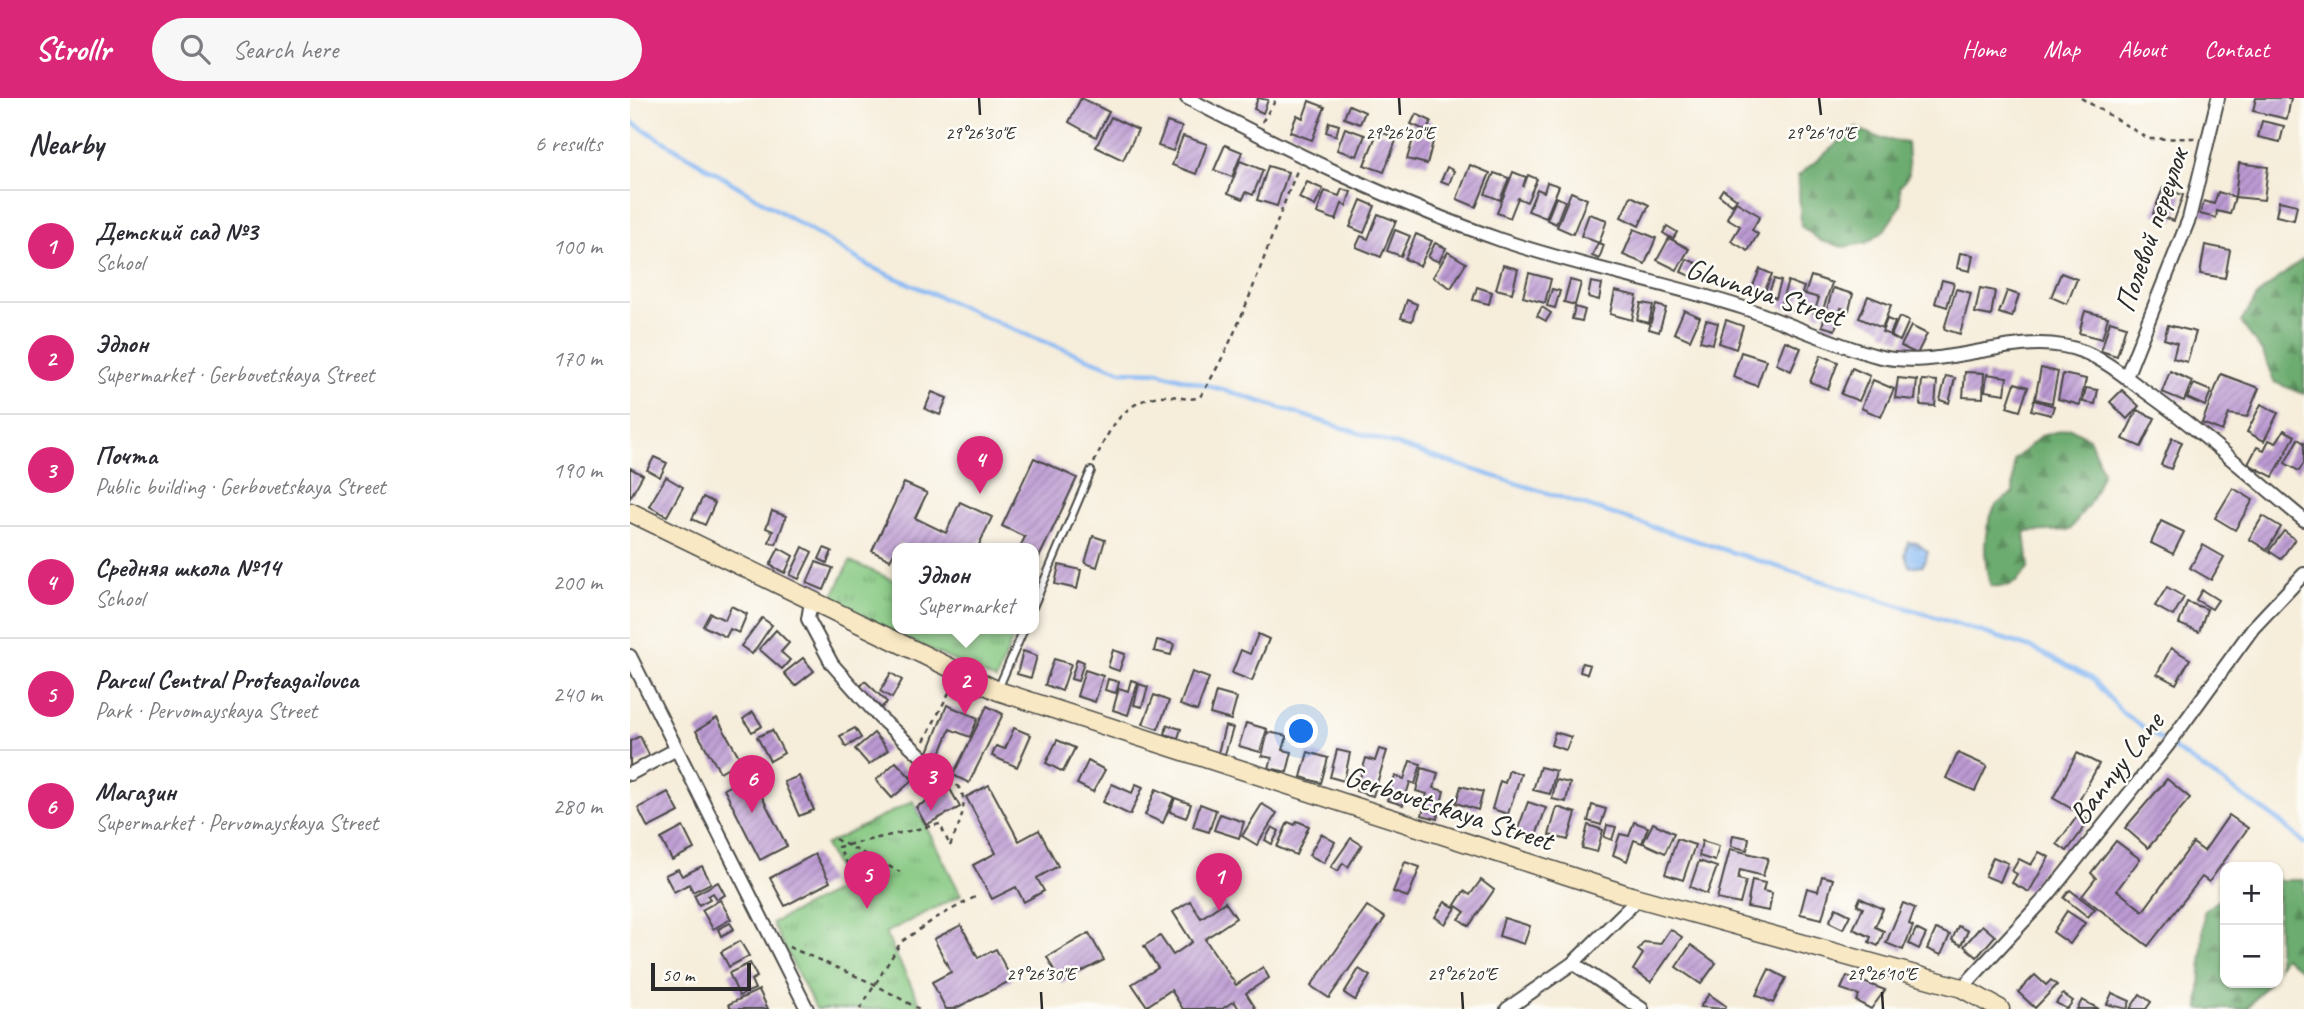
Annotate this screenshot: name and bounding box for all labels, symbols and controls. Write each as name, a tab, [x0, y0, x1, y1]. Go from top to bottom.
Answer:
search box	[152, 18, 642, 81]
text: Strollr	[35, 28, 110, 70]
icon: search	[176, 30, 214, 68]
text: Search here	[232, 33, 338, 66]
text: Home	[1962, 34, 2005, 64]
text: Map	[2043, 34, 2080, 64]
text: About	[2118, 34, 2166, 64]
text: Contact	[2204, 34, 2269, 64]
text: 29°26'30"E	[945, 122, 1017, 144]
text: 29°26'20"E	[1365, 122, 1437, 144]
text: 29°26'10"E	[1786, 122, 1858, 144]
text: Nearby	[28, 125, 104, 163]
text: 6 results	[535, 129, 602, 158]
street label: Полевой переулок	[2105, 140, 2198, 317]
text: Детский сад №3	[95, 215, 258, 248]
text: 1	[46, 232, 56, 261]
text: 100 m	[553, 232, 602, 261]
text: School	[95, 248, 144, 277]
street label: Glavnaya Street	[1682, 249, 1851, 336]
text: Эдлон	[95, 327, 148, 360]
text: 2	[46, 344, 56, 373]
text: 170 m	[553, 344, 602, 373]
text: Supermarket · Gerbovetskaya Street	[95, 360, 374, 389]
pin: 4	[957, 436, 1003, 494]
text: Почта	[95, 439, 157, 472]
text: 3	[46, 456, 56, 485]
text: 190 m	[553, 456, 602, 485]
text: Public building · Gerbovetskaya Street	[95, 472, 385, 501]
popup	[892, 543, 1039, 634]
text: Средняя школа №14	[95, 551, 280, 584]
text: Эдлон	[917, 558, 970, 591]
text: 4	[46, 568, 56, 597]
text: 200 m	[553, 568, 602, 597]
text: School	[95, 584, 144, 613]
text: Supermarket	[917, 591, 1014, 620]
pin: 2	[942, 657, 988, 715]
text: Parcul Central Proteagailovca	[95, 663, 358, 696]
text: 5	[46, 680, 56, 709]
text: 240 m	[553, 680, 602, 709]
text: Park · Pervomayskaya Street	[95, 696, 317, 725]
street label: Bannyy Lane	[2060, 702, 2173, 832]
your location	[1284, 714, 1318, 748]
pin: 3	[908, 753, 954, 811]
pin: 6	[729, 755, 775, 813]
street label: Gerbovetskaya Street	[1340, 756, 1561, 860]
text: Магазин	[95, 775, 176, 808]
text: 6	[46, 792, 56, 821]
text: 280 m	[553, 792, 602, 821]
text: Supermarket · Pervomayskaya Street	[95, 808, 378, 837]
pin: 5	[844, 851, 890, 909]
pin: 1	[1196, 853, 1242, 911]
map controls	[2220, 862, 2283, 988]
button: +	[2220, 862, 2283, 925]
button: −	[2220, 925, 2283, 988]
scale bar	[651, 960, 751, 992]
text: 50 m	[662, 963, 694, 987]
text: 29°26'30"E	[1006, 963, 1078, 985]
text: 29°26'20"E	[1427, 963, 1499, 985]
text: 29°26'10"E	[1847, 963, 1919, 985]

